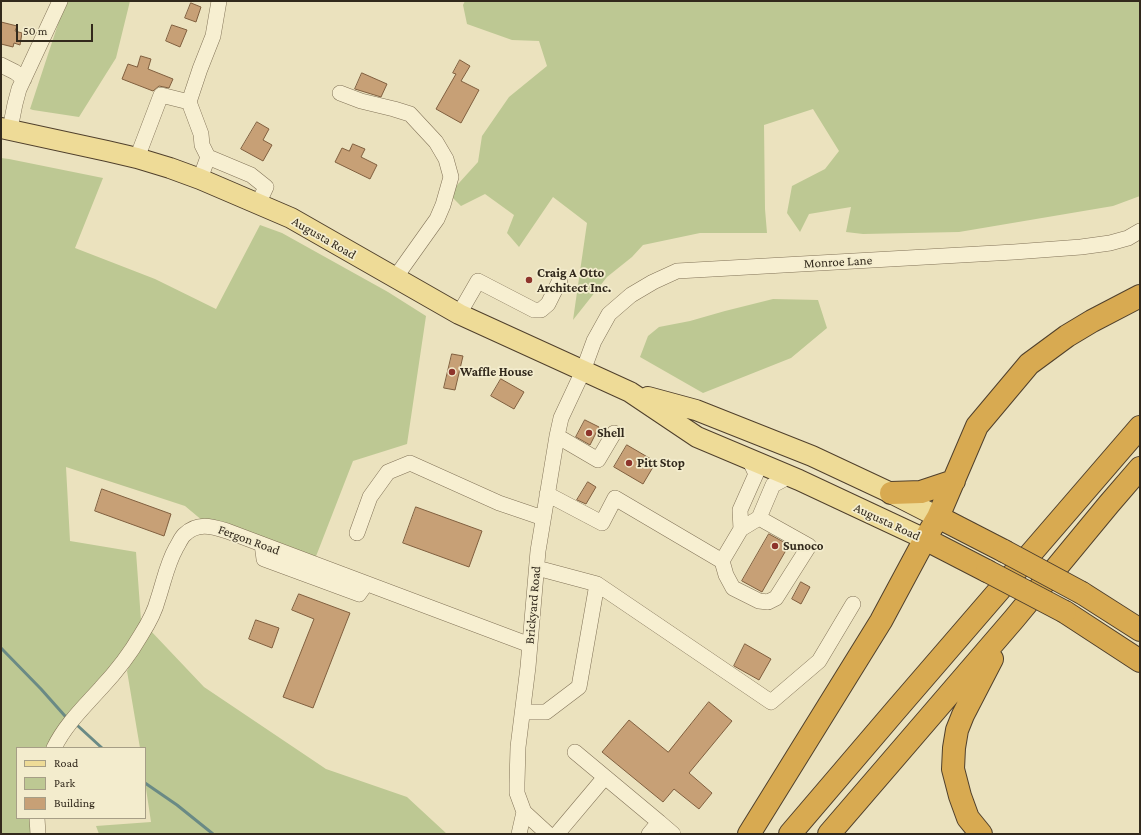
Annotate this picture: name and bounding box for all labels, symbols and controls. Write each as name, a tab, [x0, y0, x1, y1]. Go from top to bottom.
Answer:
scale bar	[18, 16, 95, 42]
text: 50 m	[23, 24, 47, 38]
street label: Augusta Road	[289, 213, 359, 263]
street label: Monroe Lane	[803, 252, 873, 272]
place label: Craig A Otto Architect Inc.	[537, 265, 611, 296]
marker: Craig A Otto Architect Inc.	[524, 275, 534, 285]
place label: Waffle House	[460, 364, 533, 380]
marker: Waffle House	[447, 367, 457, 377]
place label: Shell	[597, 425, 625, 441]
marker: Shell	[584, 428, 594, 438]
place label: Pitt Stop	[637, 455, 685, 471]
marker: Pitt Stop	[624, 458, 634, 468]
street label: Augusta Road	[851, 500, 923, 544]
street label: Fergon Road	[216, 522, 282, 558]
place label: Sunoco	[783, 538, 824, 554]
marker: Sunoco	[770, 541, 780, 551]
street label: Brickyard Road	[522, 565, 544, 645]
legend	[16, 747, 146, 819]
text: Road	[54, 756, 78, 770]
text: Park	[54, 776, 75, 790]
text: Building	[54, 796, 95, 810]

